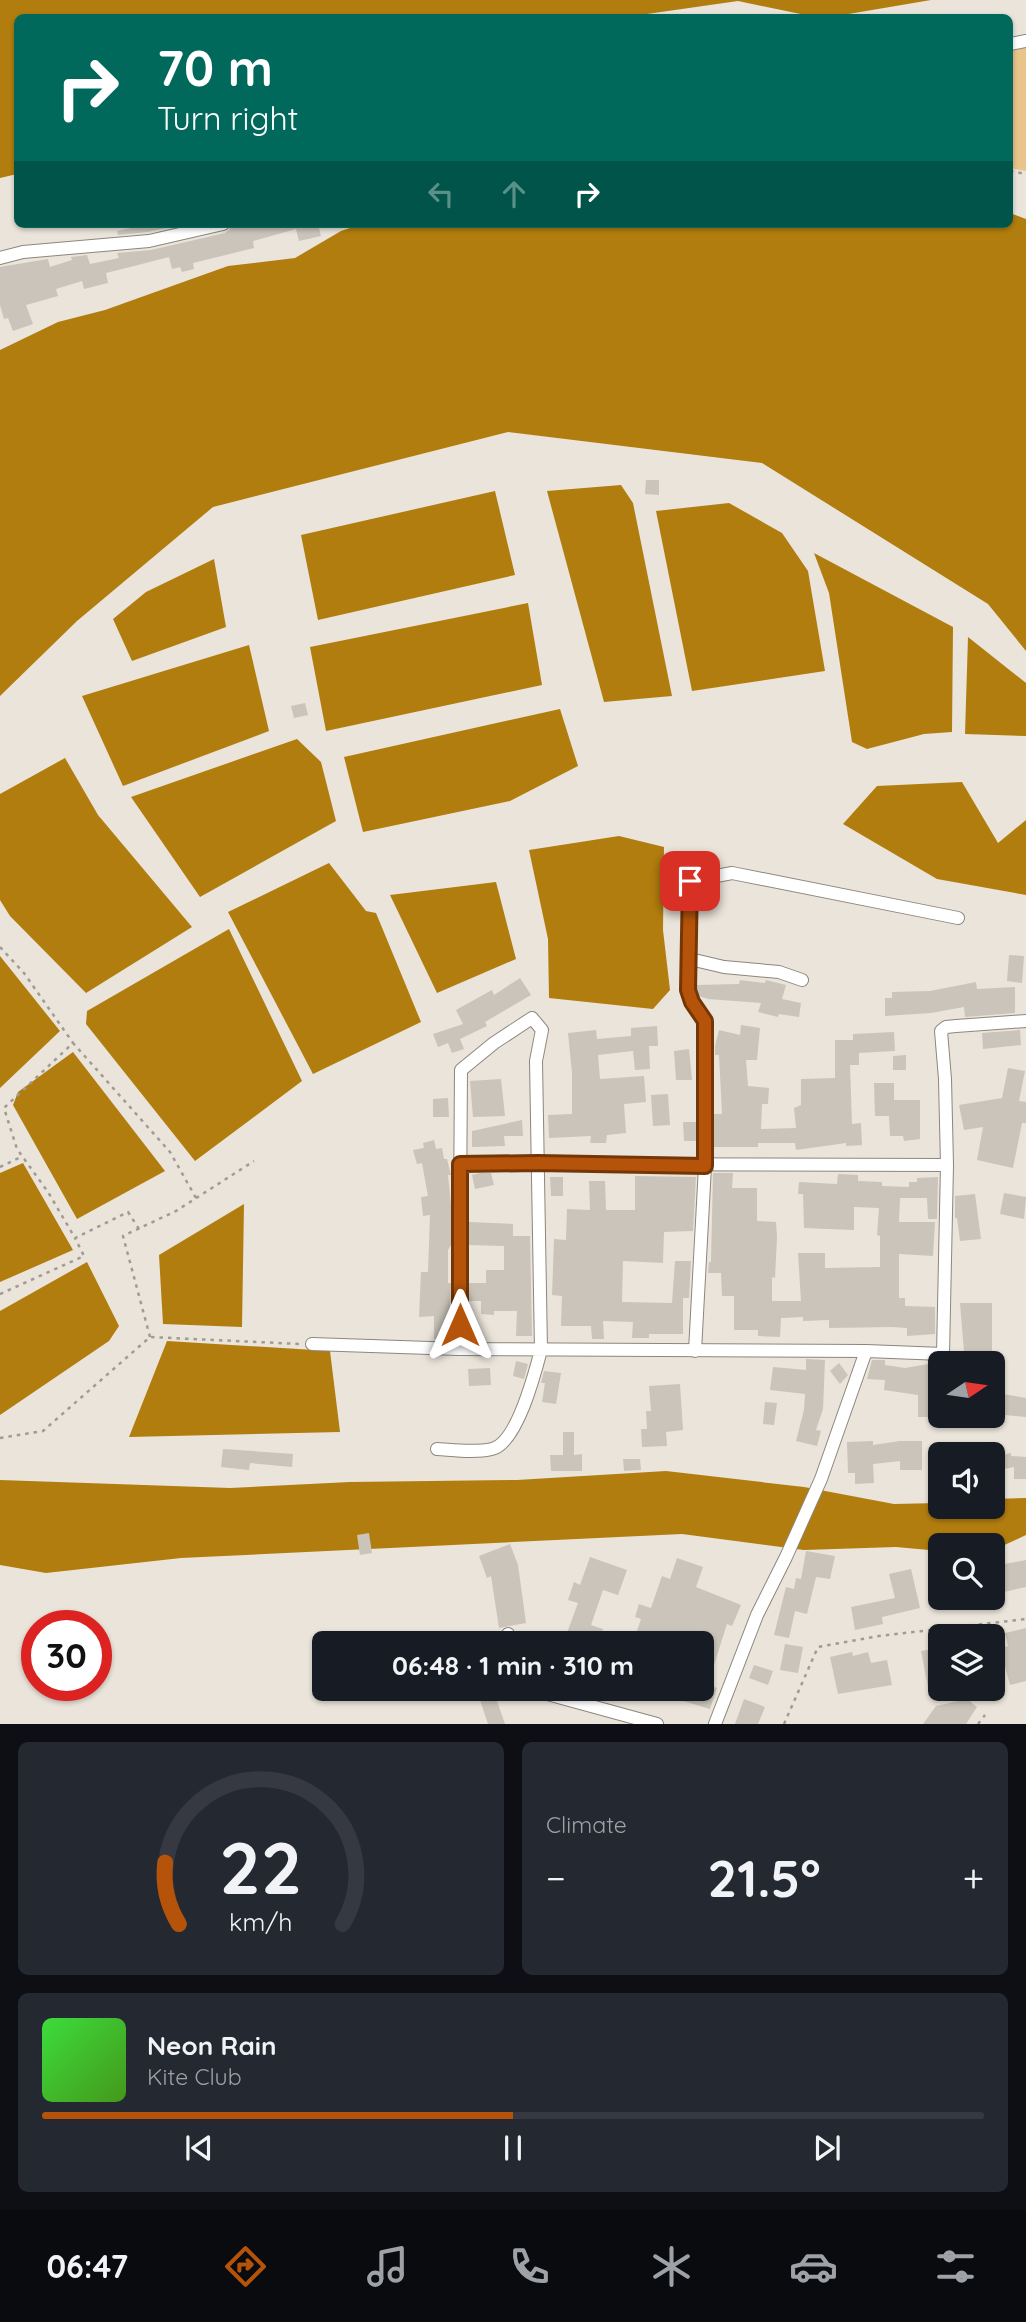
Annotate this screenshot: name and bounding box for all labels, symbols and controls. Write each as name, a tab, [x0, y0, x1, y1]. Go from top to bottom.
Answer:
text: 70 m	[157, 37, 273, 98]
icon: right	[42, 42, 133, 133]
text: Turn right	[157, 98, 298, 138]
icon: left	[422, 175, 460, 213]
icon: ahead	[495, 175, 533, 213]
icon: right	[568, 175, 606, 213]
pin	[660, 851, 720, 911]
icon: arrive	[671, 862, 709, 900]
position arrow	[423, 1288, 497, 1362]
north arrow	[928, 1351, 1004, 1428]
map controls	[928, 1351, 1005, 1701]
button: sound	[928, 1442, 1005, 1519]
button: search	[928, 1533, 1005, 1610]
speed limit sign: 30	[21, 1610, 112, 1701]
button: layers	[928, 1624, 1005, 1701]
text: 06:48 · 1 min · 310 m	[392, 1649, 634, 1682]
text: Climate	[546, 1810, 627, 1839]
text: 22	[220, 1822, 302, 1913]
text: 21.5°	[708, 1845, 821, 1910]
text: −	[546, 1854, 566, 1902]
text: +	[963, 1854, 984, 1902]
text: km/h	[229, 1906, 293, 1937]
text: Neon Rain	[147, 2029, 276, 2062]
text: Kite Club	[147, 2062, 242, 2091]
icon: previous	[180, 2129, 218, 2167]
icon: pause	[494, 2129, 532, 2167]
icon: next	[808, 2129, 846, 2167]
icon: directions	[221, 2242, 270, 2291]
icon: music	[363, 2242, 412, 2291]
icon: phone	[505, 2242, 554, 2291]
icon: climate	[647, 2242, 696, 2291]
icon: car	[789, 2242, 838, 2291]
icon: filters	[931, 2242, 980, 2291]
text: 06:47	[46, 2246, 128, 2286]

